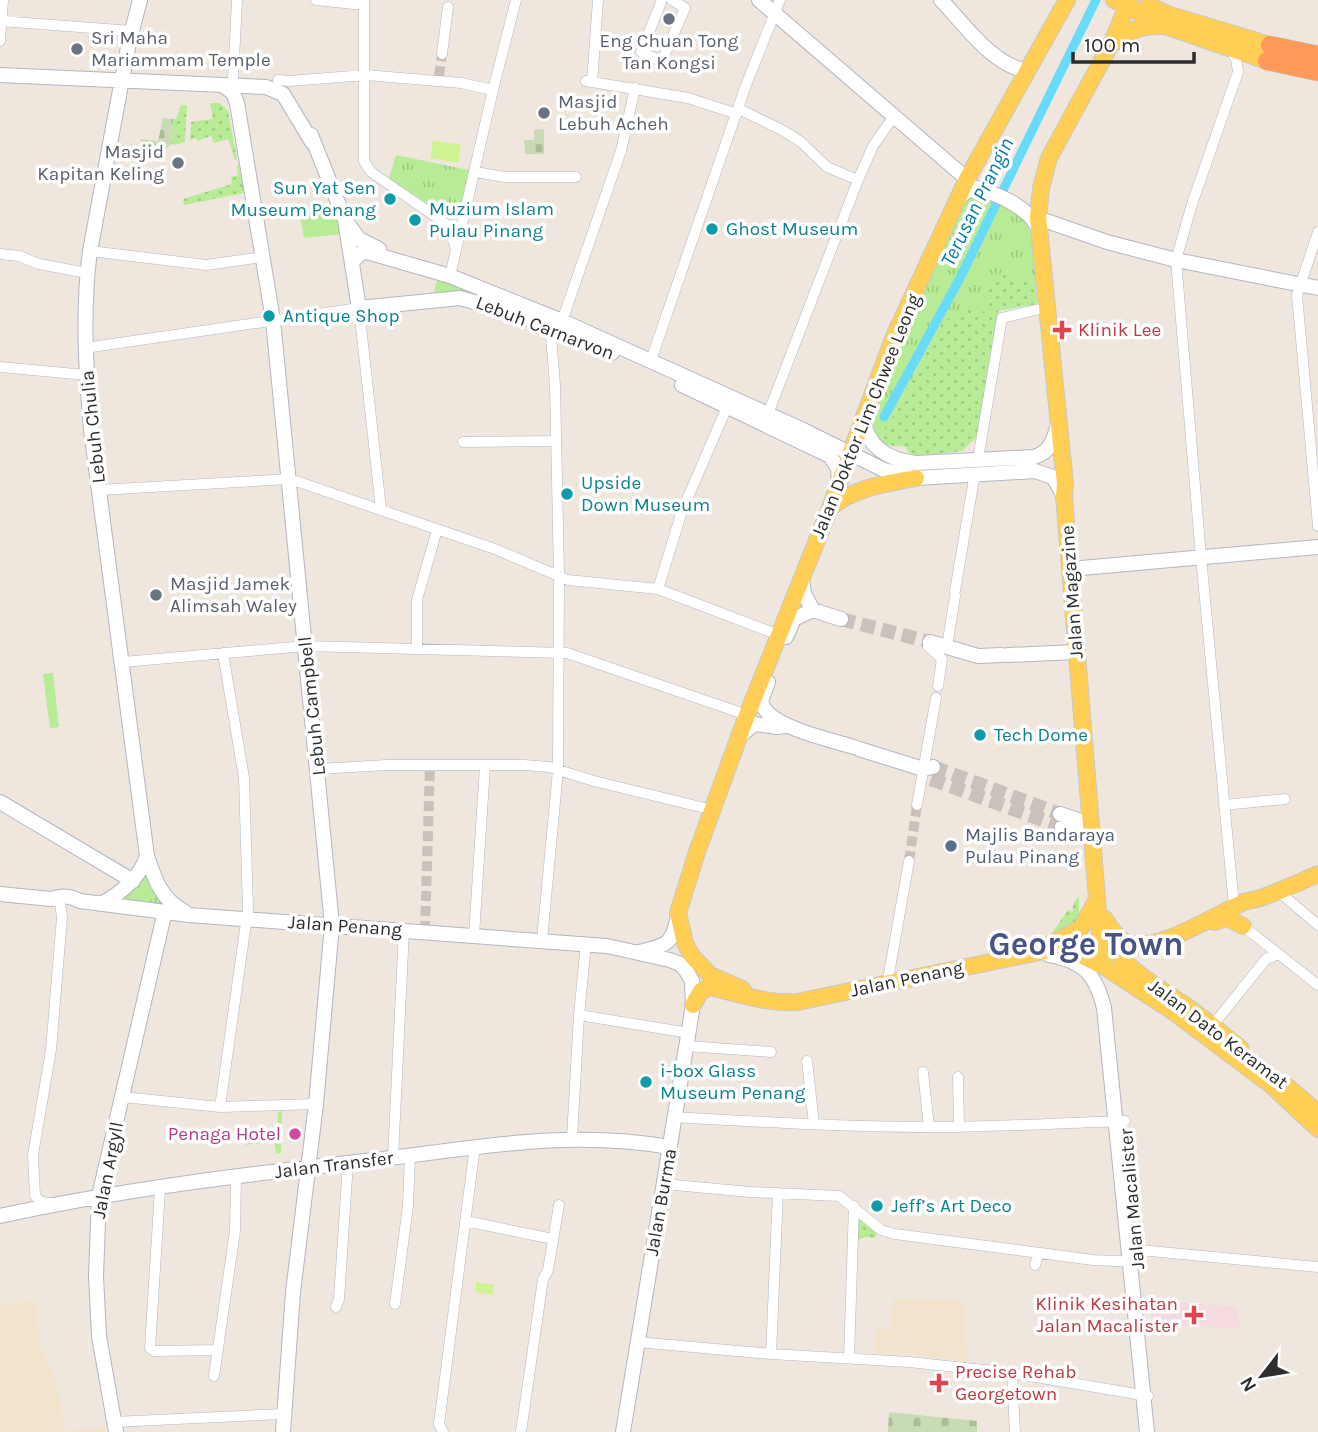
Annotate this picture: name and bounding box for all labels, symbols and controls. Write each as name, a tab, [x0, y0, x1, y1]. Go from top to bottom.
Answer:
marker: Eng Chuan Tong Tan Kongsi	[661, 11, 677, 27]
scale bar	[1073, 21, 1194, 65]
place label: Sri Maha Mariammam Temple	[91, 27, 271, 71]
place label: Eng Chuan Tong Tan Kongsi	[599, 30, 739, 74]
text: 100 m	[1084, 33, 1141, 57]
marker: Sri Maha Mariammam Temple	[69, 41, 85, 57]
place label: Masjid Lebuh Acheh	[558, 91, 669, 135]
marker: Masjid Lebuh Acheh	[536, 105, 552, 121]
water label: Terusan Prangin	[935, 134, 1019, 270]
place label: Masjid Kapitan Keling	[37, 141, 164, 185]
marker: Masjid Kapitan Keling	[170, 155, 186, 171]
place label: Sun Yat Sen Museum Penang	[230, 177, 376, 221]
marker: Sun Yat Sen Museum Penang	[382, 191, 398, 207]
place label: Muzium Islam Pulau Pinang	[429, 198, 554, 242]
marker: Muzium Islam Pulau Pinang	[407, 212, 423, 228]
place label: Ghost Museum	[726, 218, 858, 240]
marker: Ghost Museum	[704, 221, 720, 237]
street label: Jalan Doktor Lim Chwee Leong	[807, 290, 925, 541]
street label: Lebuh Carnarvon	[473, 291, 617, 365]
place label: Antique Shop	[283, 305, 400, 327]
marker: Antique Shop	[261, 308, 277, 324]
place label: Klinik Lee	[1078, 319, 1161, 341]
marker: Klinik Lee	[1052, 320, 1072, 340]
street label: Lebuh Chulia	[76, 369, 110, 485]
place label: Upside Down Museum	[581, 472, 710, 516]
marker: Upside Down Museum	[559, 486, 575, 502]
street label: Jalan Magazine	[1056, 525, 1088, 659]
place label: Masjid Jamek Alimsah Waley	[170, 573, 297, 617]
marker: Masjid Jamek Alimsah Waley	[148, 587, 164, 603]
street label: Lebuh Campbell	[294, 635, 330, 777]
place label: Tech Dome	[994, 724, 1088, 746]
marker: Tech Dome	[972, 727, 988, 743]
place label: Majlis Bandaraya Pulau Pinang	[965, 824, 1115, 868]
marker: Majlis Bandaraya Pulau Pinang	[943, 838, 959, 854]
street label: Jalan Penang	[287, 911, 403, 941]
district label: George Town	[988, 925, 1184, 963]
street label: Jalan Penang	[849, 956, 965, 1002]
street label: Jalan Dato Keramat	[1144, 974, 1292, 1094]
place label: i-box Glass Museum Penang	[660, 1060, 806, 1104]
marker: i-box Glass Museum Penang	[638, 1074, 654, 1090]
street label: Jalan Argyll	[88, 1120, 128, 1220]
place label: Penaga Hotel	[168, 1123, 281, 1145]
marker: Penaga Hotel	[287, 1126, 303, 1142]
street label: Jalan Macalister	[1115, 1127, 1149, 1270]
street label: Jalan Transfer	[273, 1147, 395, 1183]
street label: Jalan Burma	[641, 1147, 681, 1257]
place label: Jeff’s Art Deco	[891, 1195, 1012, 1217]
marker: Jeff’s Art Deco	[869, 1198, 885, 1214]
place label: Klinik Kesihatan Jalan Macalister	[1035, 1293, 1178, 1337]
marker: Klinik Kesihatan Jalan Macalister	[1184, 1305, 1204, 1325]
north arrow	[1227, 1341, 1297, 1411]
place label: Precise Rehab Georgetown	[955, 1361, 1076, 1405]
marker: Precise Rehab Georgetown	[929, 1373, 949, 1393]
text: N	[1235, 1373, 1261, 1396]

